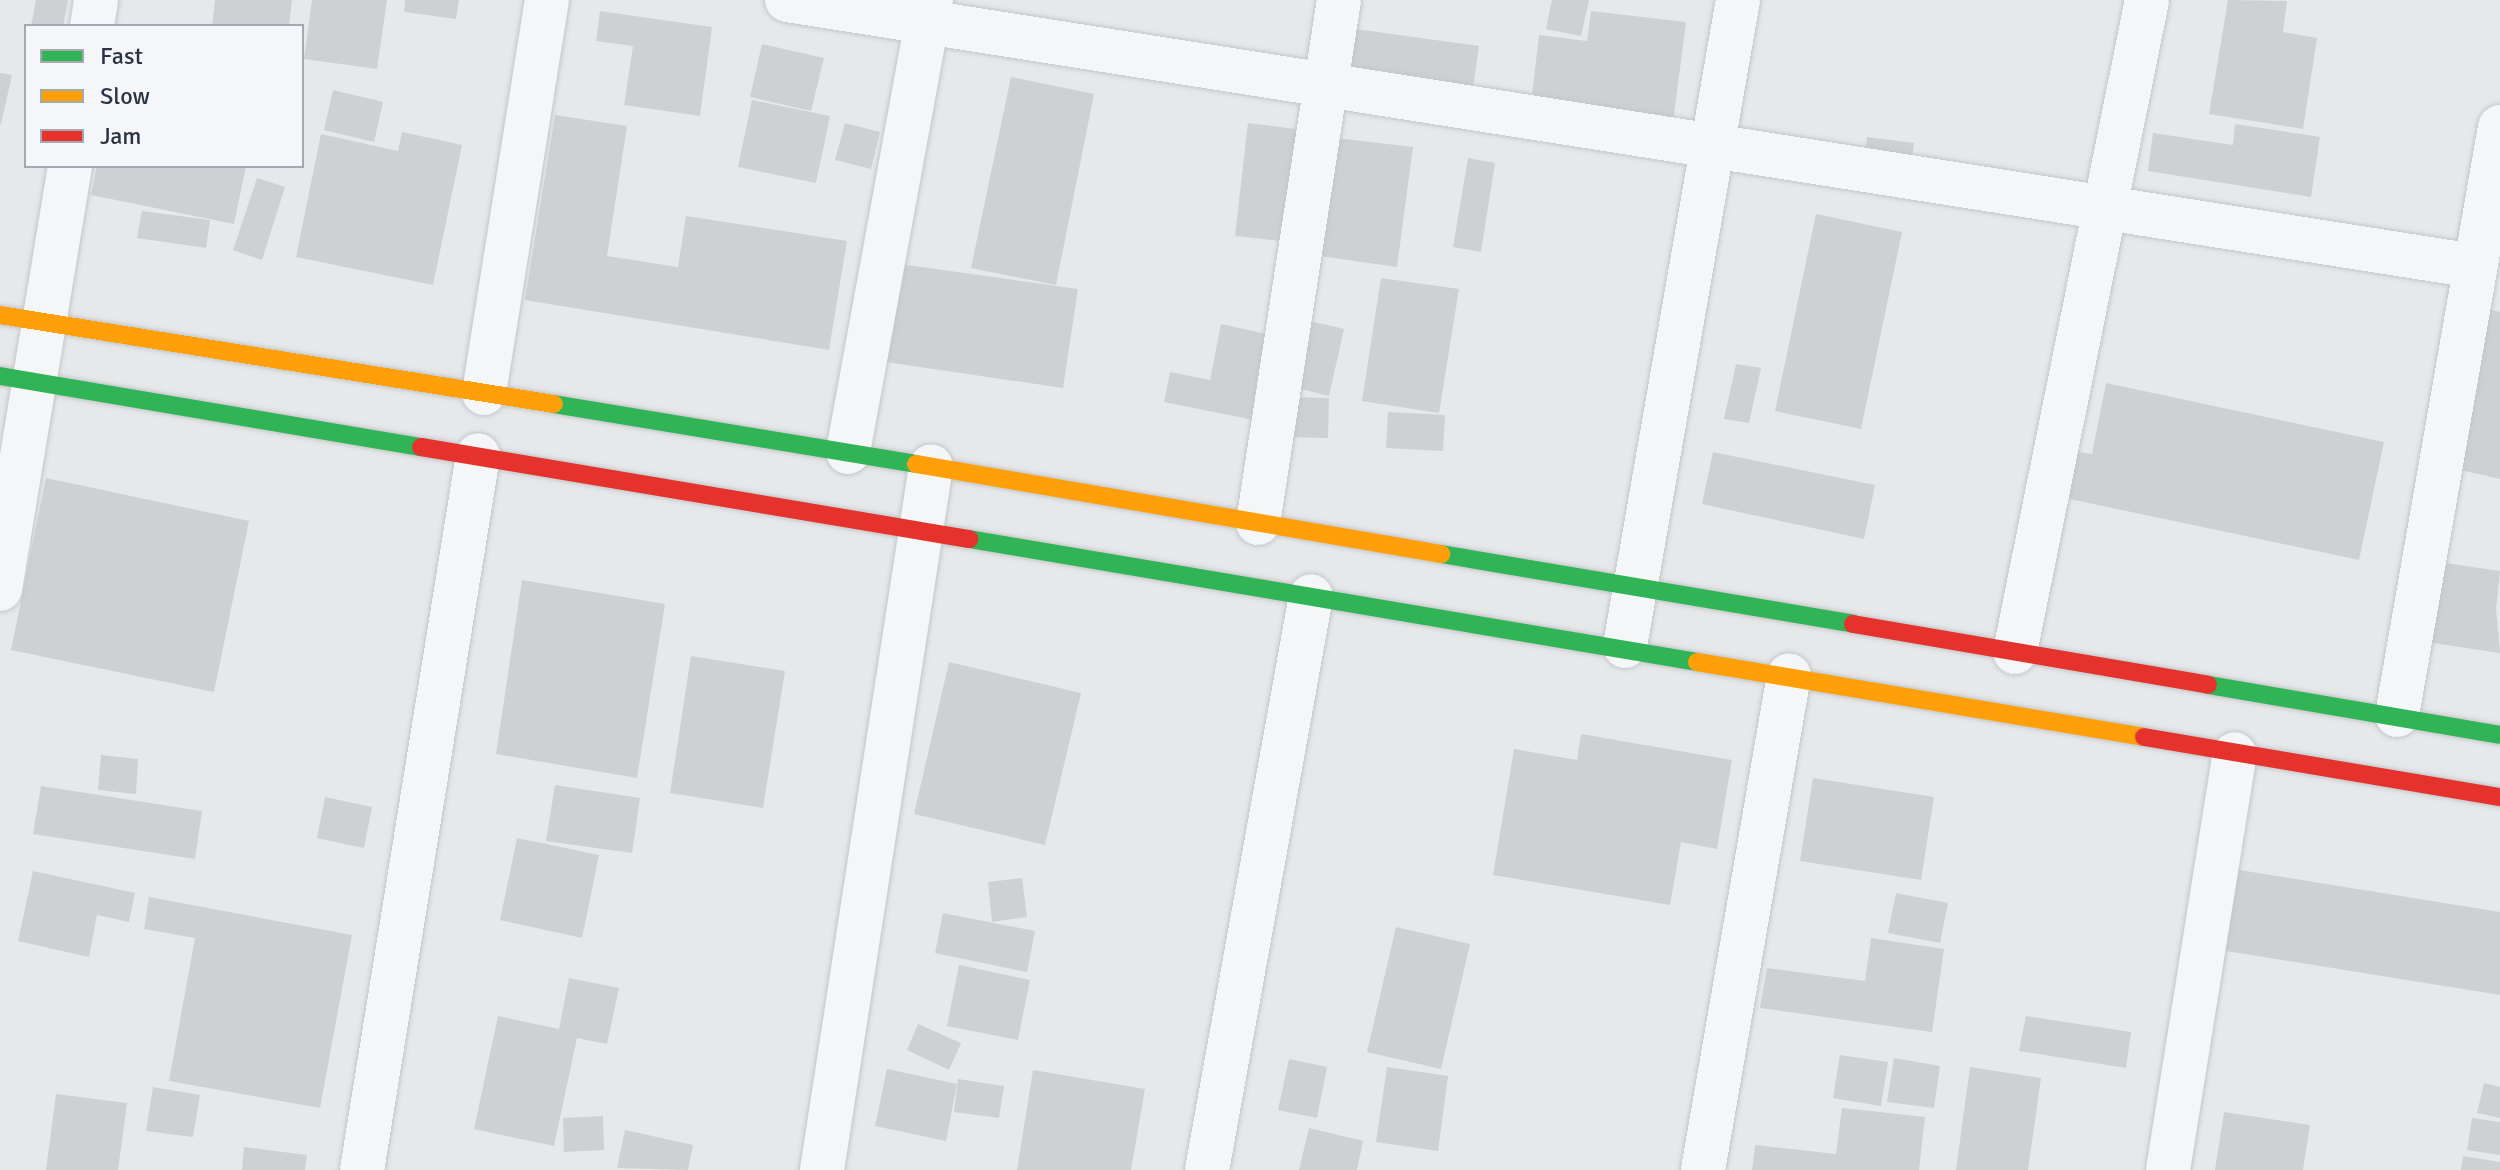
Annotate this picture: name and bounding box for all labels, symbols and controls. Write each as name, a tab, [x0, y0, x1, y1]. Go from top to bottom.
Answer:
legend	[24, 24, 304, 168]
text: Fast	[100, 41, 143, 71]
text: Slow	[100, 81, 150, 111]
text: Jam	[100, 121, 141, 151]

